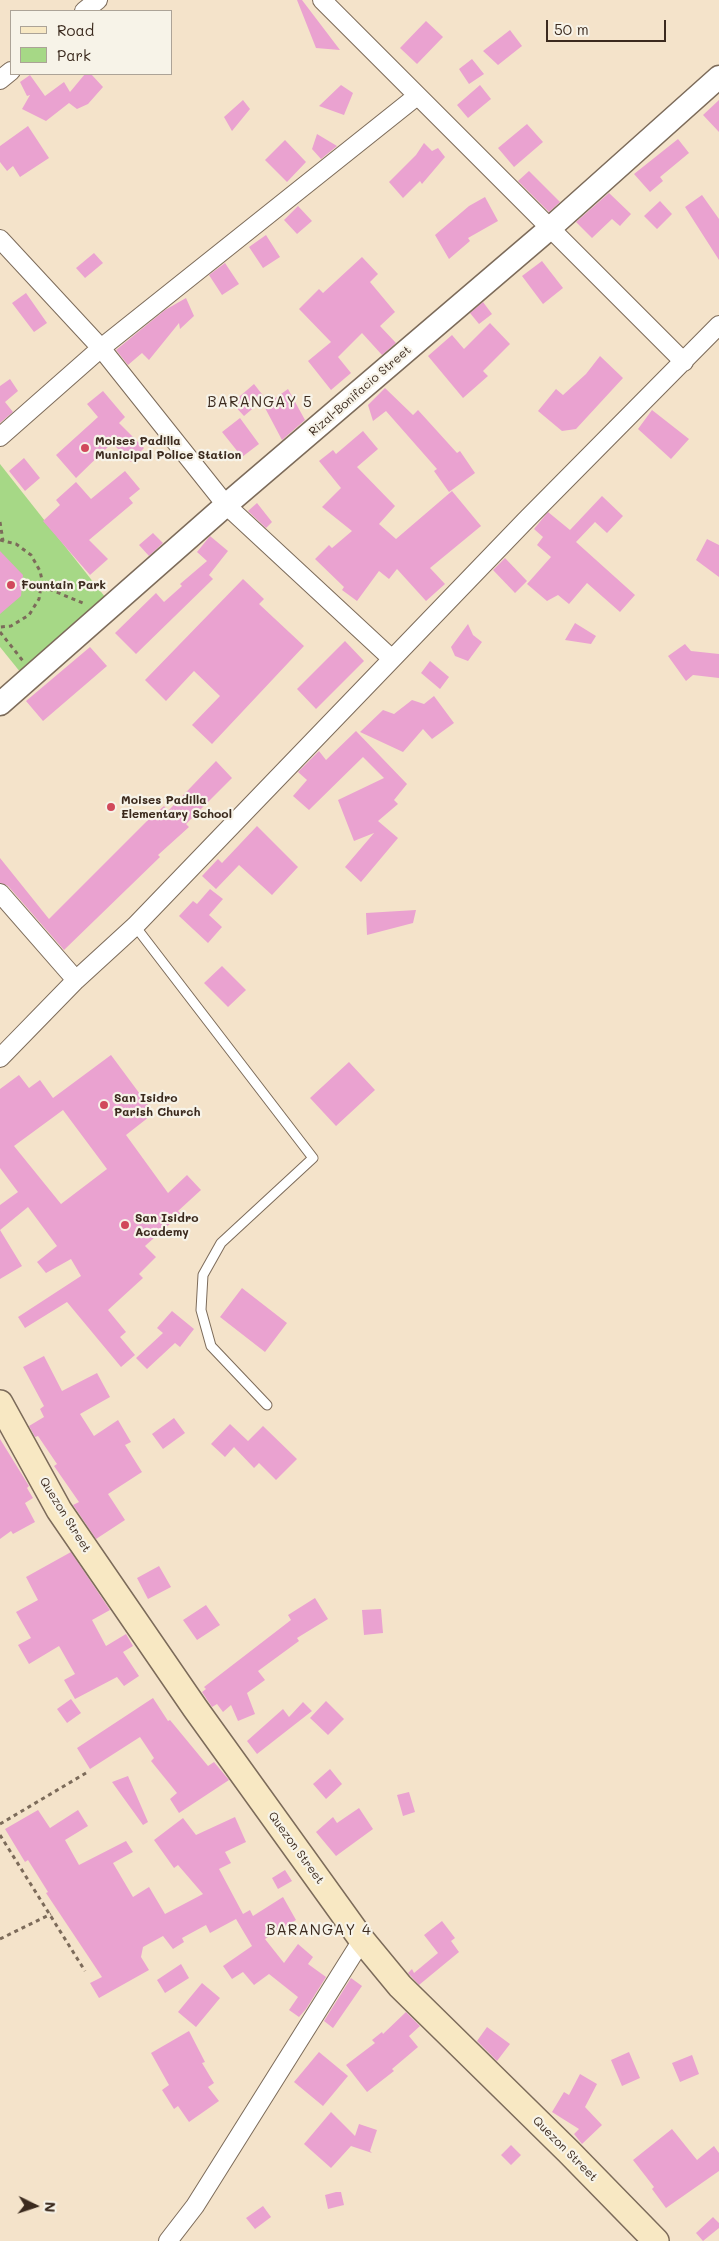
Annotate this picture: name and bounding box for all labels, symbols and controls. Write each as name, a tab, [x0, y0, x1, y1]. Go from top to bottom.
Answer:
legend	[10, 10, 172, 75]
scale bar	[549, 10, 669, 42]
text: 50 m	[554, 19, 589, 39]
text: Road	[57, 20, 94, 40]
text: Park	[57, 45, 91, 65]
street label: Rizal-Bonifacio Street	[306, 343, 414, 439]
district label: BARANGAY 5	[206, 393, 314, 411]
place label: Moises Padilla Municipal Police Station	[95, 434, 241, 462]
marker: Moises Padilla Municipal Police Station	[79, 442, 91, 454]
place label: Fountain Park	[21, 578, 106, 592]
marker: Fountain Park	[5, 579, 17, 591]
place label: Moises Padilla Elementary School	[121, 793, 232, 821]
marker: Moises Padilla Elementary School	[105, 801, 117, 813]
place label: San Isidro Parish Church	[114, 1091, 200, 1119]
marker: San Isidro Parish Church	[98, 1099, 110, 1111]
place label: San Isidro Academy	[135, 1211, 198, 1239]
marker: San Isidro Academy	[119, 1219, 131, 1231]
street label: Quezon Street	[36, 1475, 94, 1555]
street label: Quezon Street	[265, 1809, 327, 1887]
district label: BARANGAY 4	[265, 1921, 373, 1939]
street label: Quezon Street	[530, 2114, 600, 2184]
north arrow	[10, 2181, 60, 2231]
text: N	[41, 2201, 60, 2213]

